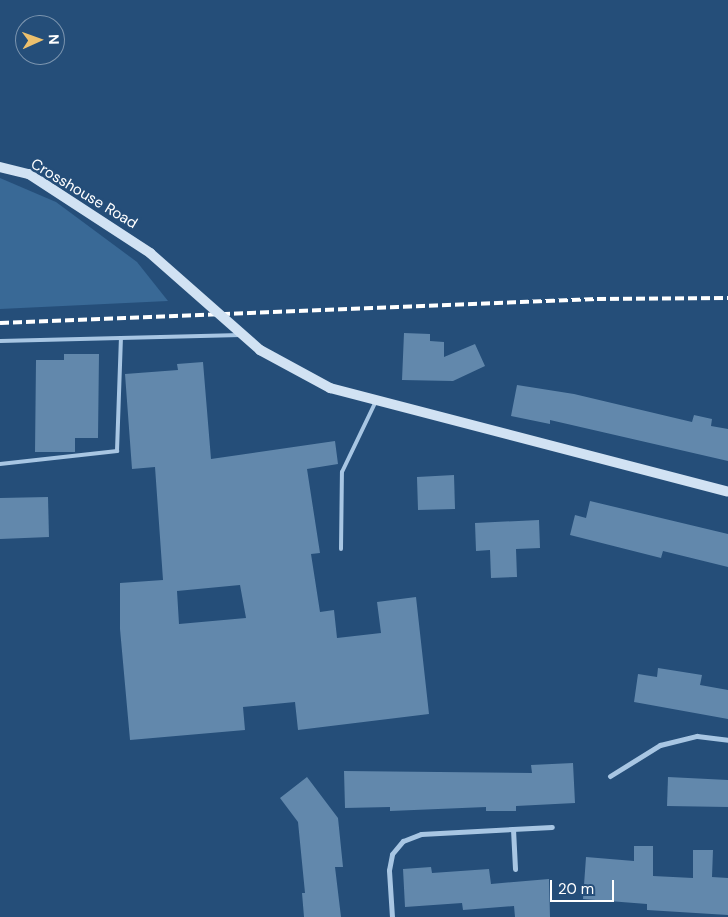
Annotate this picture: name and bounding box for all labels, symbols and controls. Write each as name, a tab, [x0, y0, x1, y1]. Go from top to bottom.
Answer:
north arrow	[15, 15, 65, 65]
text: N	[45, 34, 63, 45]
street label: Crosshouse Road	[27, 155, 141, 233]
scale bar	[553, 870, 617, 902]
text: 20 m	[558, 879, 594, 899]

